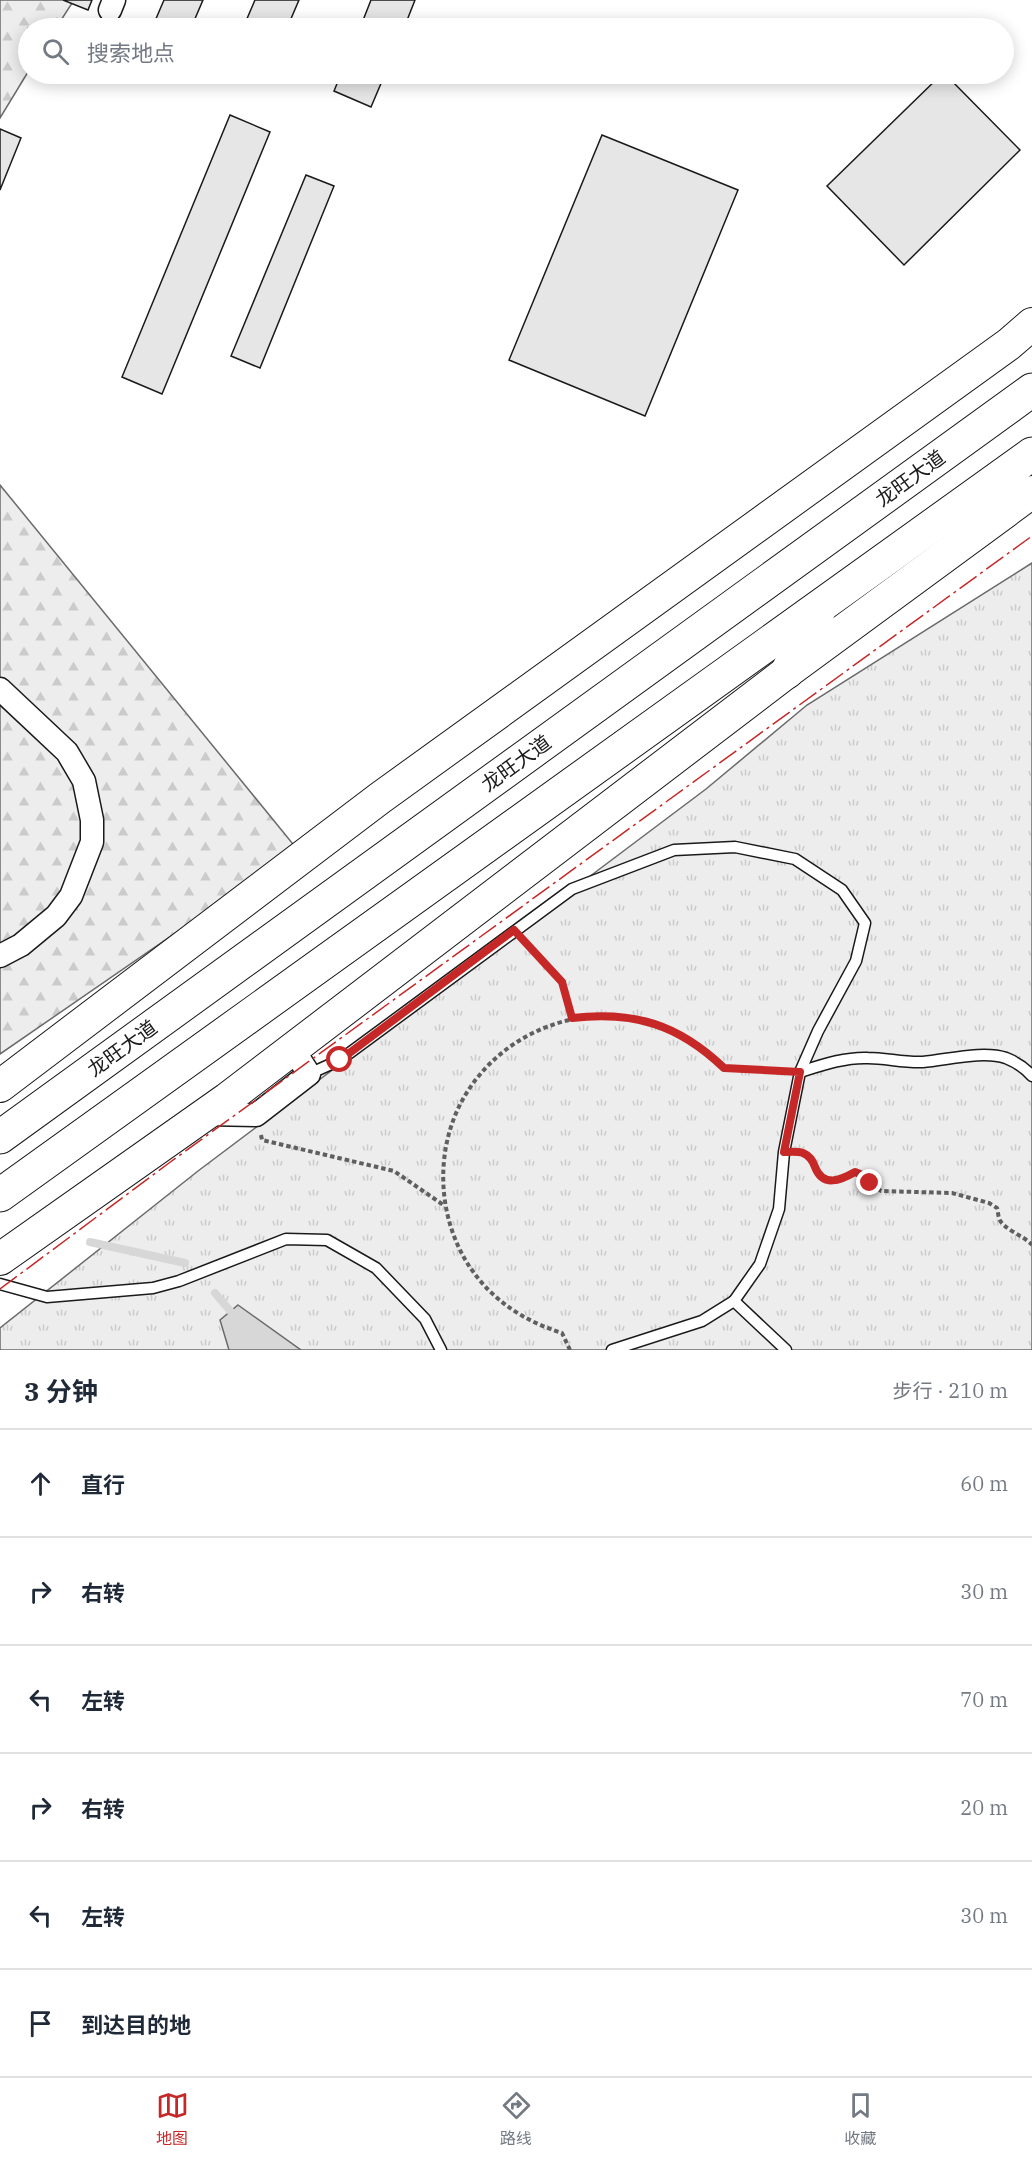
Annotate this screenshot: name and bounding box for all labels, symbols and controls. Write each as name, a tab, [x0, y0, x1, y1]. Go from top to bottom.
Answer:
search box	[18, 18, 1014, 84]
icon: search	[39, 35, 72, 68]
text: 搜索地点	[87, 38, 175, 67]
street label: 龙旺大道	[870, 444, 950, 512]
street label: 龙旺大道	[476, 729, 556, 797]
street label: 龙旺大道	[82, 1014, 162, 1082]
route start	[326, 1046, 352, 1072]
route end	[856, 1169, 882, 1195]
text: 3 分钟	[24, 1374, 98, 1408]
text: 步行 · 210 m	[893, 1377, 1008, 1404]
icon: ahead	[24, 1467, 57, 1500]
text: 直行	[81, 1470, 125, 1499]
text: 60 m	[960, 1470, 1008, 1497]
icon: right	[24, 1575, 57, 1608]
text: 右转	[81, 1578, 125, 1607]
text: 30 m	[960, 1578, 1008, 1605]
icon: left	[24, 1683, 57, 1716]
text: 左转	[81, 1686, 125, 1715]
text: 70 m	[960, 1686, 1008, 1713]
icon: right	[24, 1791, 57, 1824]
text: 右转	[81, 1794, 125, 1823]
text: 20 m	[960, 1794, 1008, 1821]
icon: left	[24, 1899, 57, 1932]
text: 左转	[81, 1902, 125, 1931]
text: 30 m	[960, 1902, 1008, 1929]
icon: arrive	[24, 2007, 57, 2040]
text: 到达目的地	[81, 2010, 191, 2039]
tab: 地图	[156, 2089, 189, 2149]
tab: 路线	[500, 2089, 533, 2149]
tab: 收藏	[844, 2089, 877, 2149]

